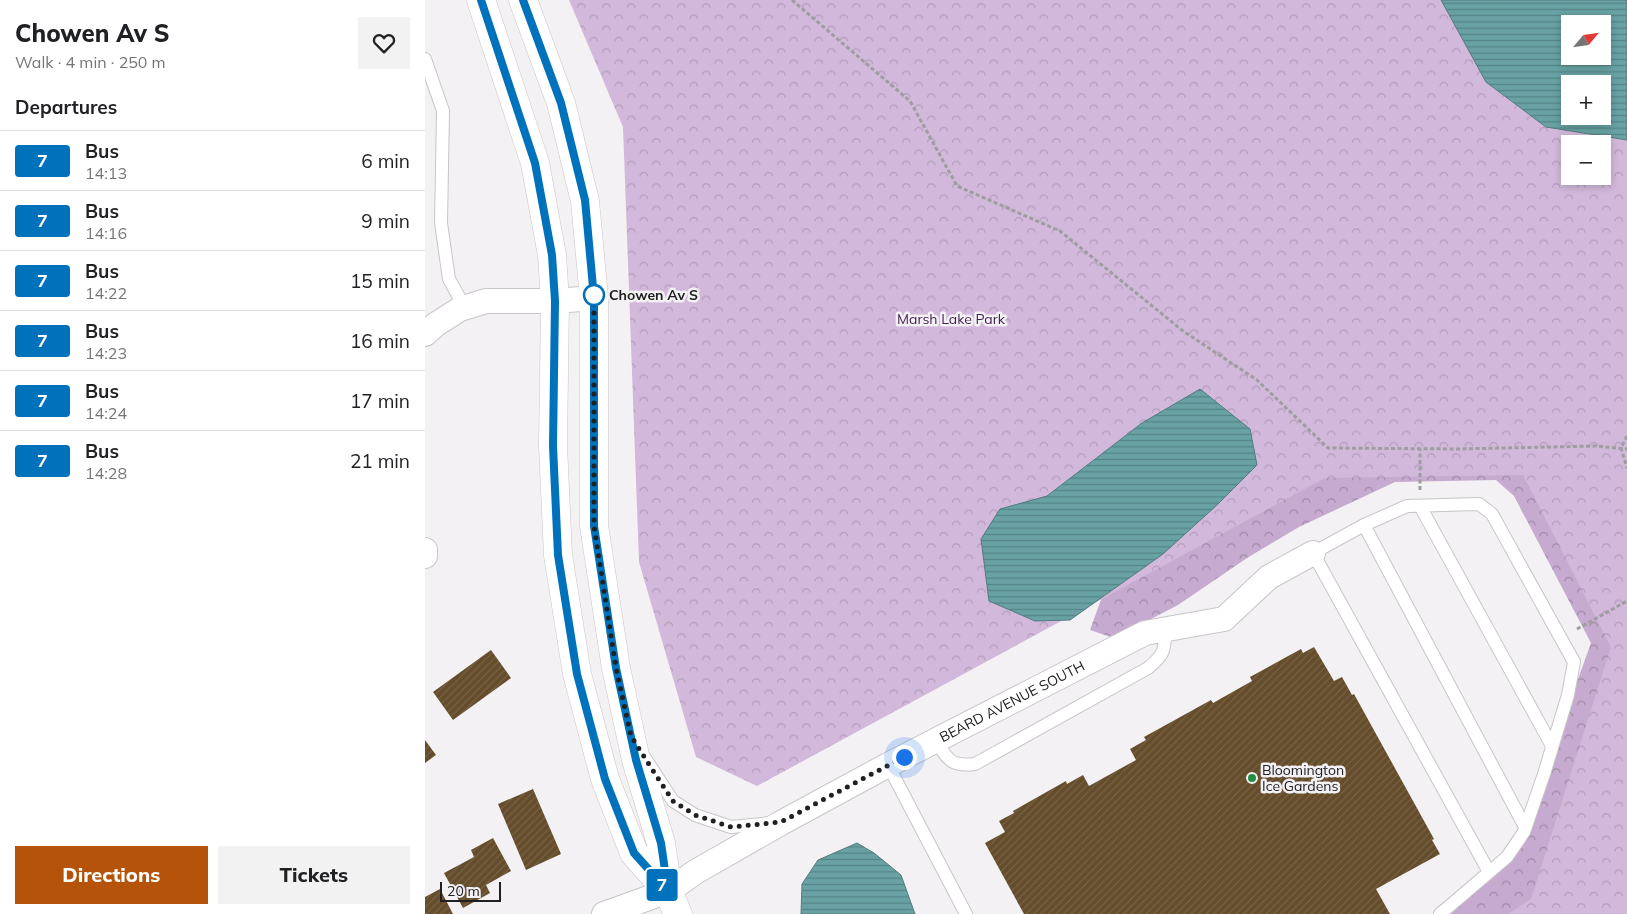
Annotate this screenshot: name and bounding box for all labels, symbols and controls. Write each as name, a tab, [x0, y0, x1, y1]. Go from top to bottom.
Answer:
north arrow	[1561, 15, 1611, 65]
map controls	[1561, 15, 1611, 185]
button: heart	[358, 17, 410, 69]
text: Chowen Av S	[15, 18, 169, 48]
text: Walk · 4 min · 250 m	[15, 52, 166, 72]
button: +	[1561, 75, 1611, 125]
text: Departures	[15, 95, 117, 119]
button: −	[1561, 135, 1611, 185]
text: Bus	[85, 139, 119, 163]
text: 7	[37, 149, 48, 172]
text: 6 min	[361, 149, 410, 173]
text: 14:13	[85, 163, 127, 183]
text: Bus	[85, 199, 119, 223]
text: 7	[37, 209, 48, 232]
text: 9 min	[361, 209, 410, 233]
text: 14:16	[85, 223, 127, 243]
text: Bus	[85, 259, 119, 283]
text: 7	[37, 269, 48, 292]
text: 15 min	[350, 269, 410, 293]
text: 14:22	[85, 283, 127, 303]
marker: Chowen Av S	[583, 284, 605, 306]
place label: Chowen Av S	[609, 286, 698, 304]
park label: Marsh Lake Park	[897, 310, 1006, 328]
text: Bus	[85, 319, 119, 343]
text: 7	[37, 329, 48, 352]
text: 16 min	[350, 329, 410, 353]
text: 14:23	[85, 343, 127, 363]
text: Bus	[85, 379, 119, 403]
text: 7	[37, 389, 48, 412]
text: 17 min	[350, 389, 410, 413]
text: 14:24	[85, 403, 127, 423]
text: Bus	[85, 439, 119, 463]
text: 7	[37, 449, 48, 472]
text: 21 min	[350, 449, 410, 473]
text: 14:28	[85, 463, 127, 483]
street label: BEARD AVENUE SOUTH	[936, 657, 1088, 746]
your location	[892, 745, 917, 770]
place label: Bloomington Ice Gardens	[1262, 761, 1344, 795]
marker: Bloomington Ice Gardens	[1246, 772, 1258, 784]
button: Directions	[15, 846, 208, 904]
button: Tickets	[218, 846, 410, 904]
line badge: 7	[646, 869, 678, 901]
text: 7	[657, 873, 667, 896]
scale bar	[440, 879, 501, 902]
text: 20 m	[447, 882, 480, 900]

